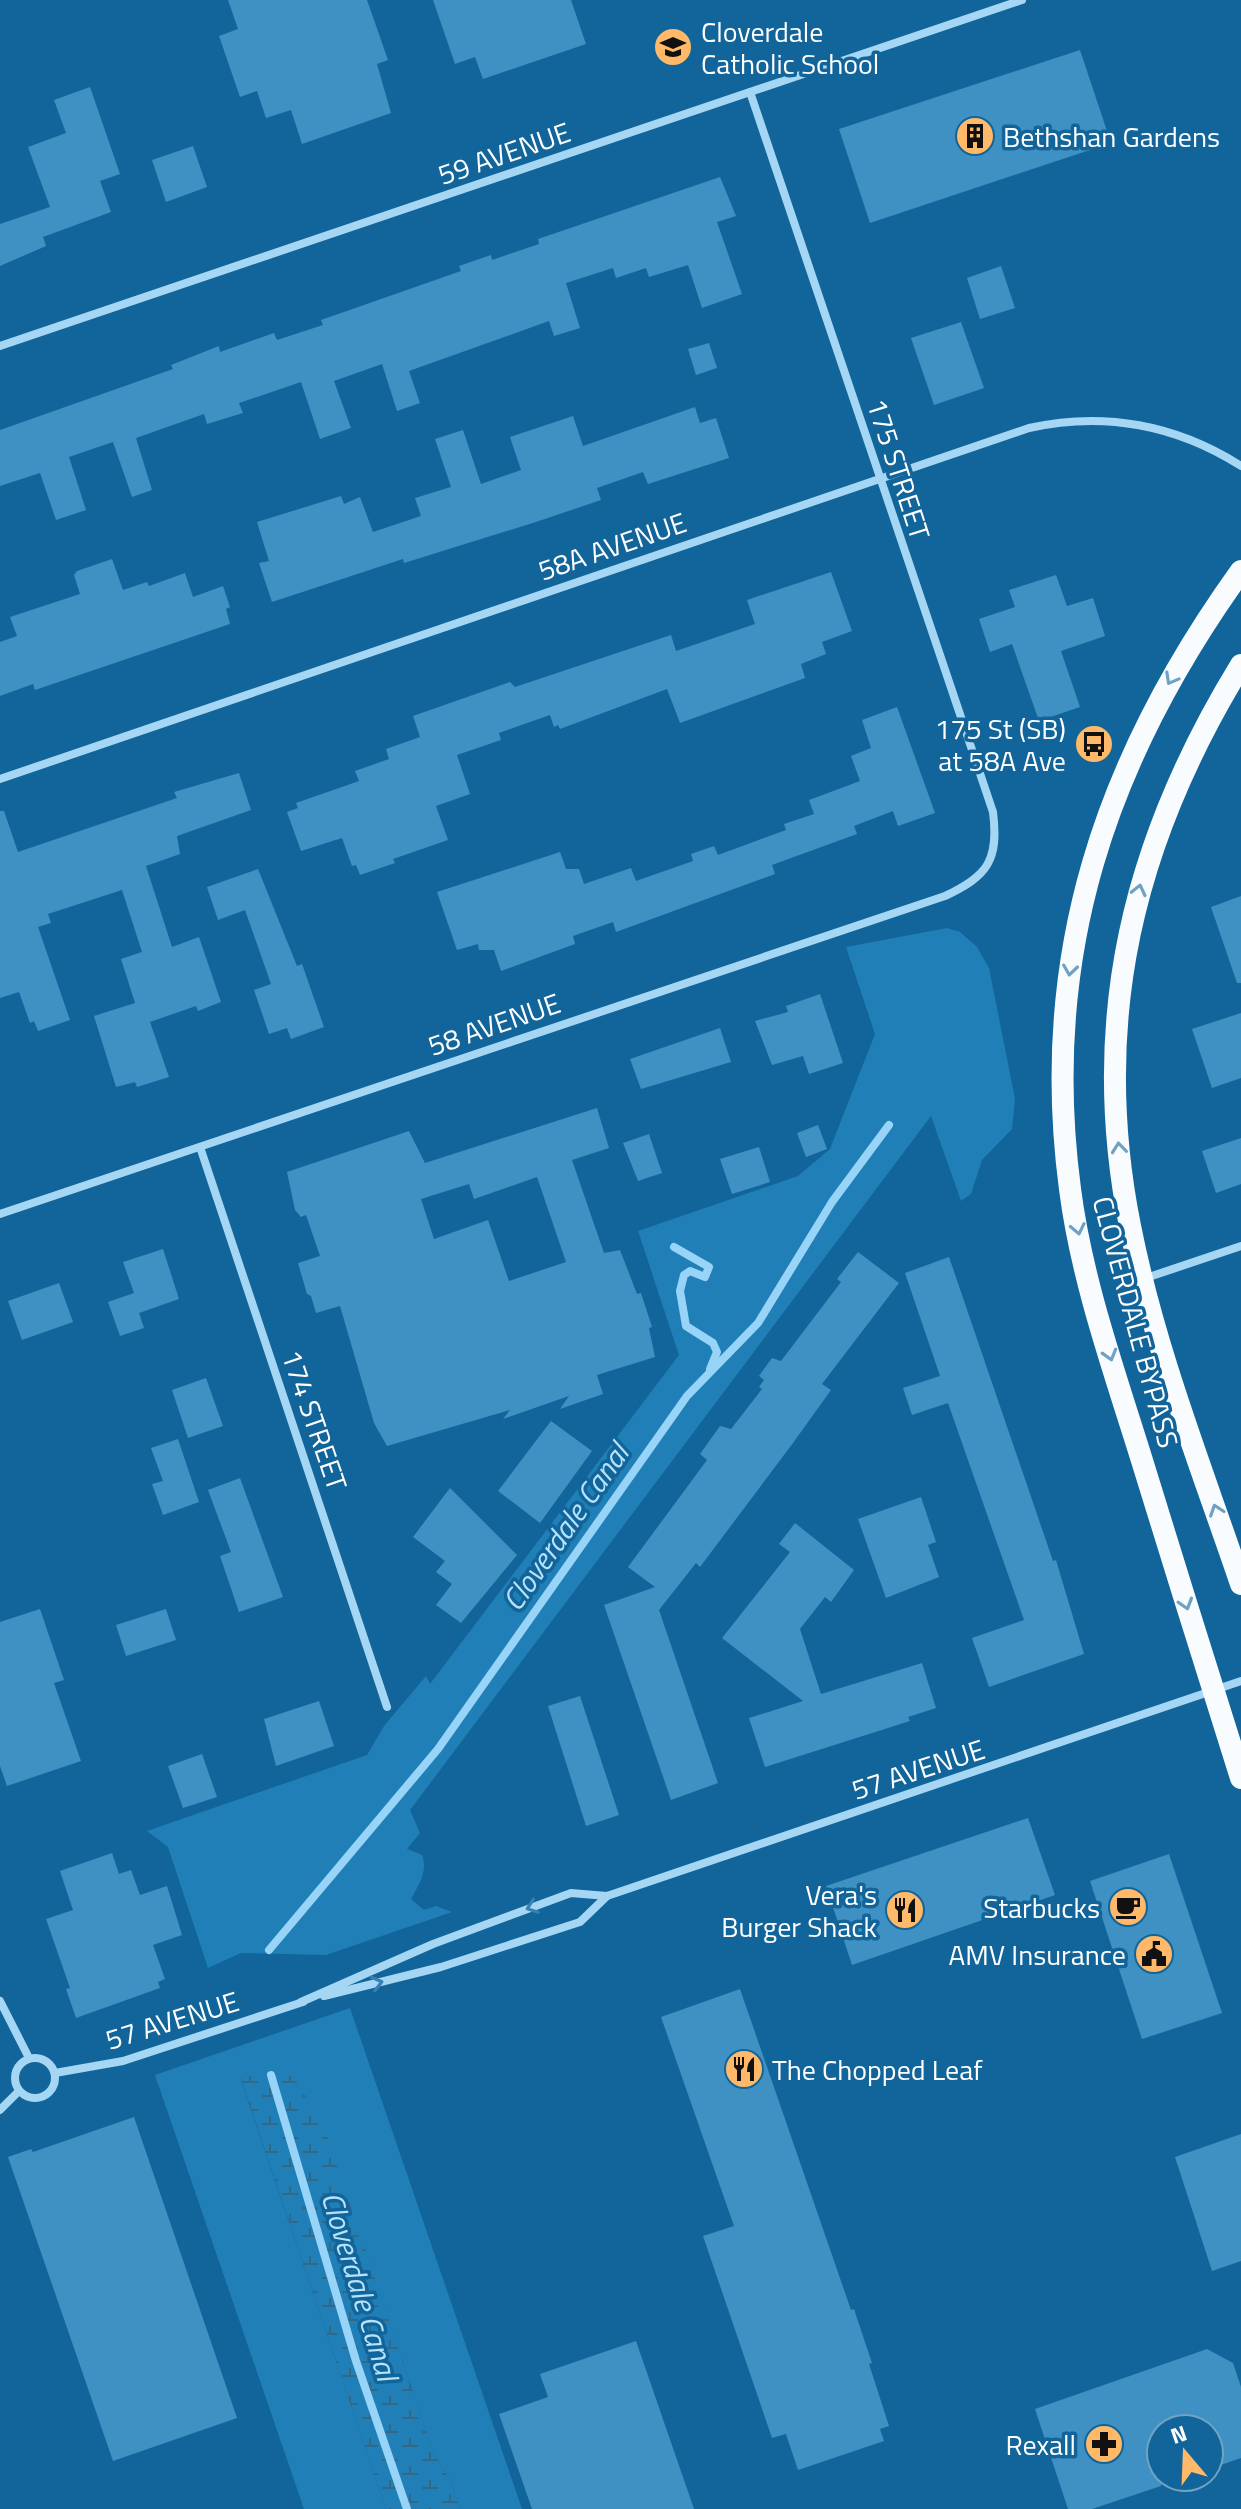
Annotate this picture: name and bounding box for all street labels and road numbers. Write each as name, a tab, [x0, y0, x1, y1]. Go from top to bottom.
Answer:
street label: 59 AVENUE	[432, 110, 576, 196]
street label: 175 STREET	[856, 393, 942, 545]
street label: 58A AVENUE	[532, 501, 692, 591]
street label: 58 AVENUE	[422, 981, 566, 1067]
street label: CLOVERDALE BYPASS	[1082, 1191, 1190, 1453]
street label: 174 STREET	[271, 1344, 359, 1496]
street label: 57 AVENUE	[846, 1727, 990, 1811]
street label: 57 AVENUE	[100, 1979, 244, 2061]

